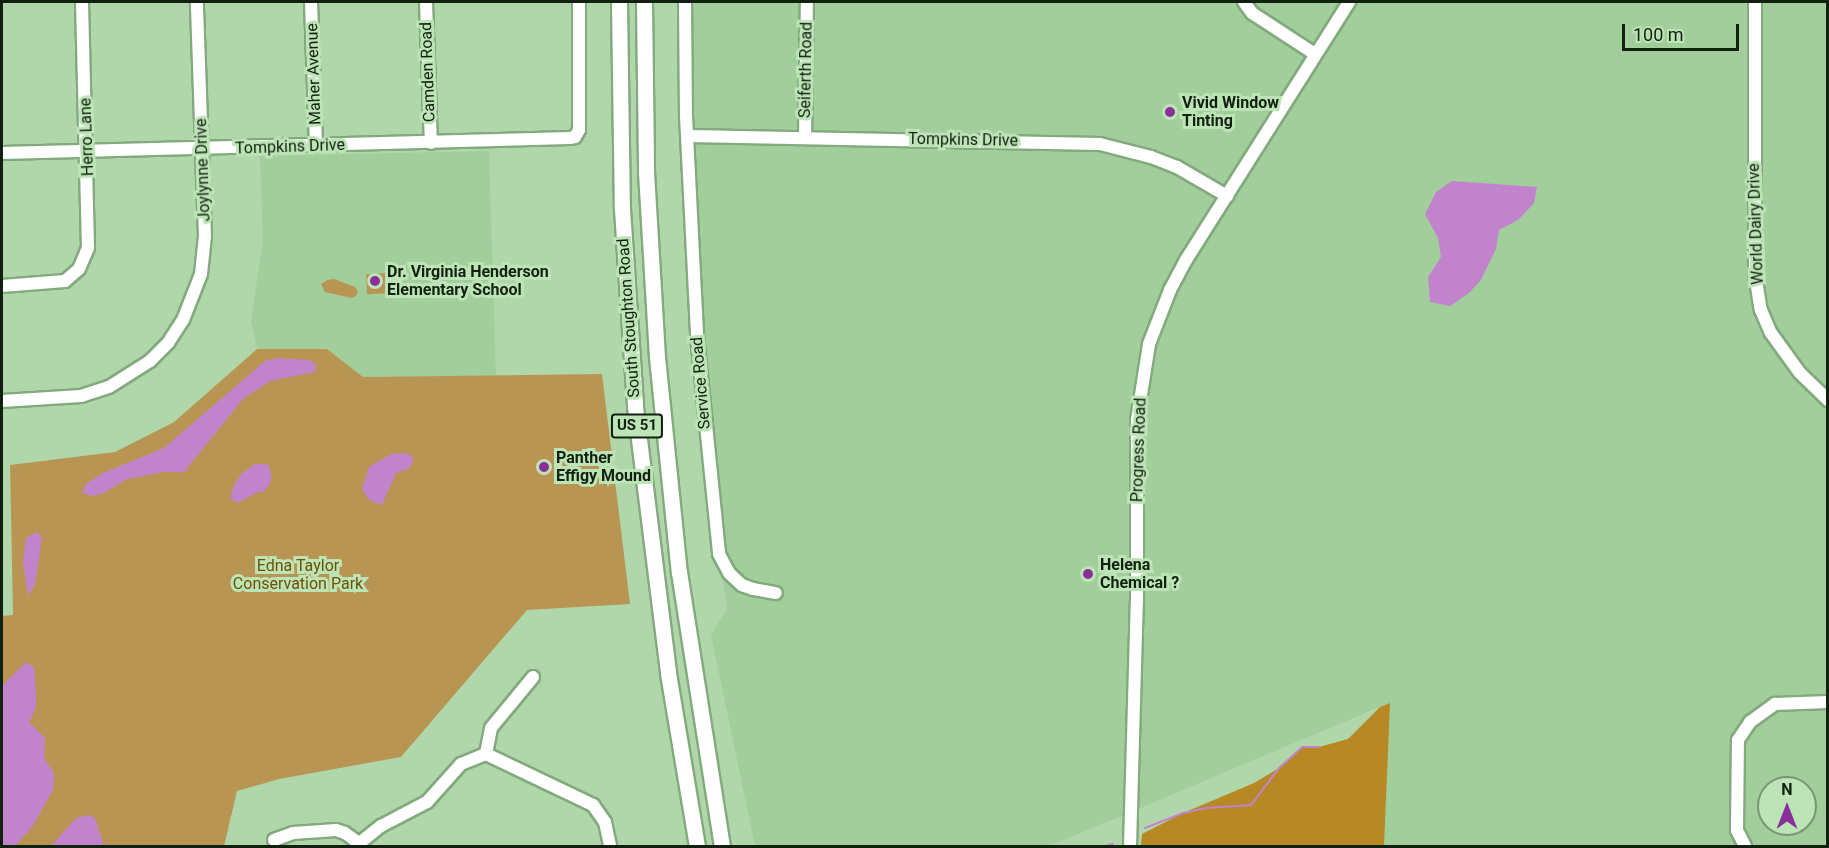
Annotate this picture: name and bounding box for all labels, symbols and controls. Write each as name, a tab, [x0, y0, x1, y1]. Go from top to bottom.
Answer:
scale bar	[1625, 12, 1742, 50]
street label: Camden Road	[417, 22, 439, 122]
street label: Seiferth Road	[796, 22, 816, 118]
street label: Maher Avenue	[303, 23, 325, 125]
text: 100 m	[1633, 24, 1684, 45]
place label: Vivid Window Tinting	[1182, 93, 1279, 131]
street label: Herro Lane	[76, 98, 98, 176]
marker: Vivid Window Tinting	[1163, 105, 1177, 119]
street label: Joylynne Drive	[192, 118, 214, 222]
street label: Tompkins Drive	[908, 129, 1018, 151]
street label: Tompkins Drive	[235, 135, 345, 159]
street label: World Dairy Drive	[1744, 163, 1768, 285]
street label: South Stoughton Road	[614, 238, 644, 398]
place label: Dr. Virginia Henderson Elementary School	[387, 262, 549, 300]
marker: Dr. Virginia Henderson Elementary School	[368, 274, 382, 288]
street label: Service Road	[687, 336, 715, 430]
street label: Progress Road	[1128, 397, 1150, 503]
road number: US 51	[610, 414, 664, 438]
place label: Panther Effigy Mound	[556, 448, 651, 486]
marker: Panther Effigy Mound	[537, 460, 551, 474]
place label: Helena Chemical ?	[1100, 555, 1179, 593]
park label: Edna Taylor Conservation Park	[233, 556, 363, 594]
marker: Helena Chemical ?	[1081, 567, 1095, 581]
north arrow	[1757, 776, 1817, 836]
text: N	[1781, 780, 1793, 799]

